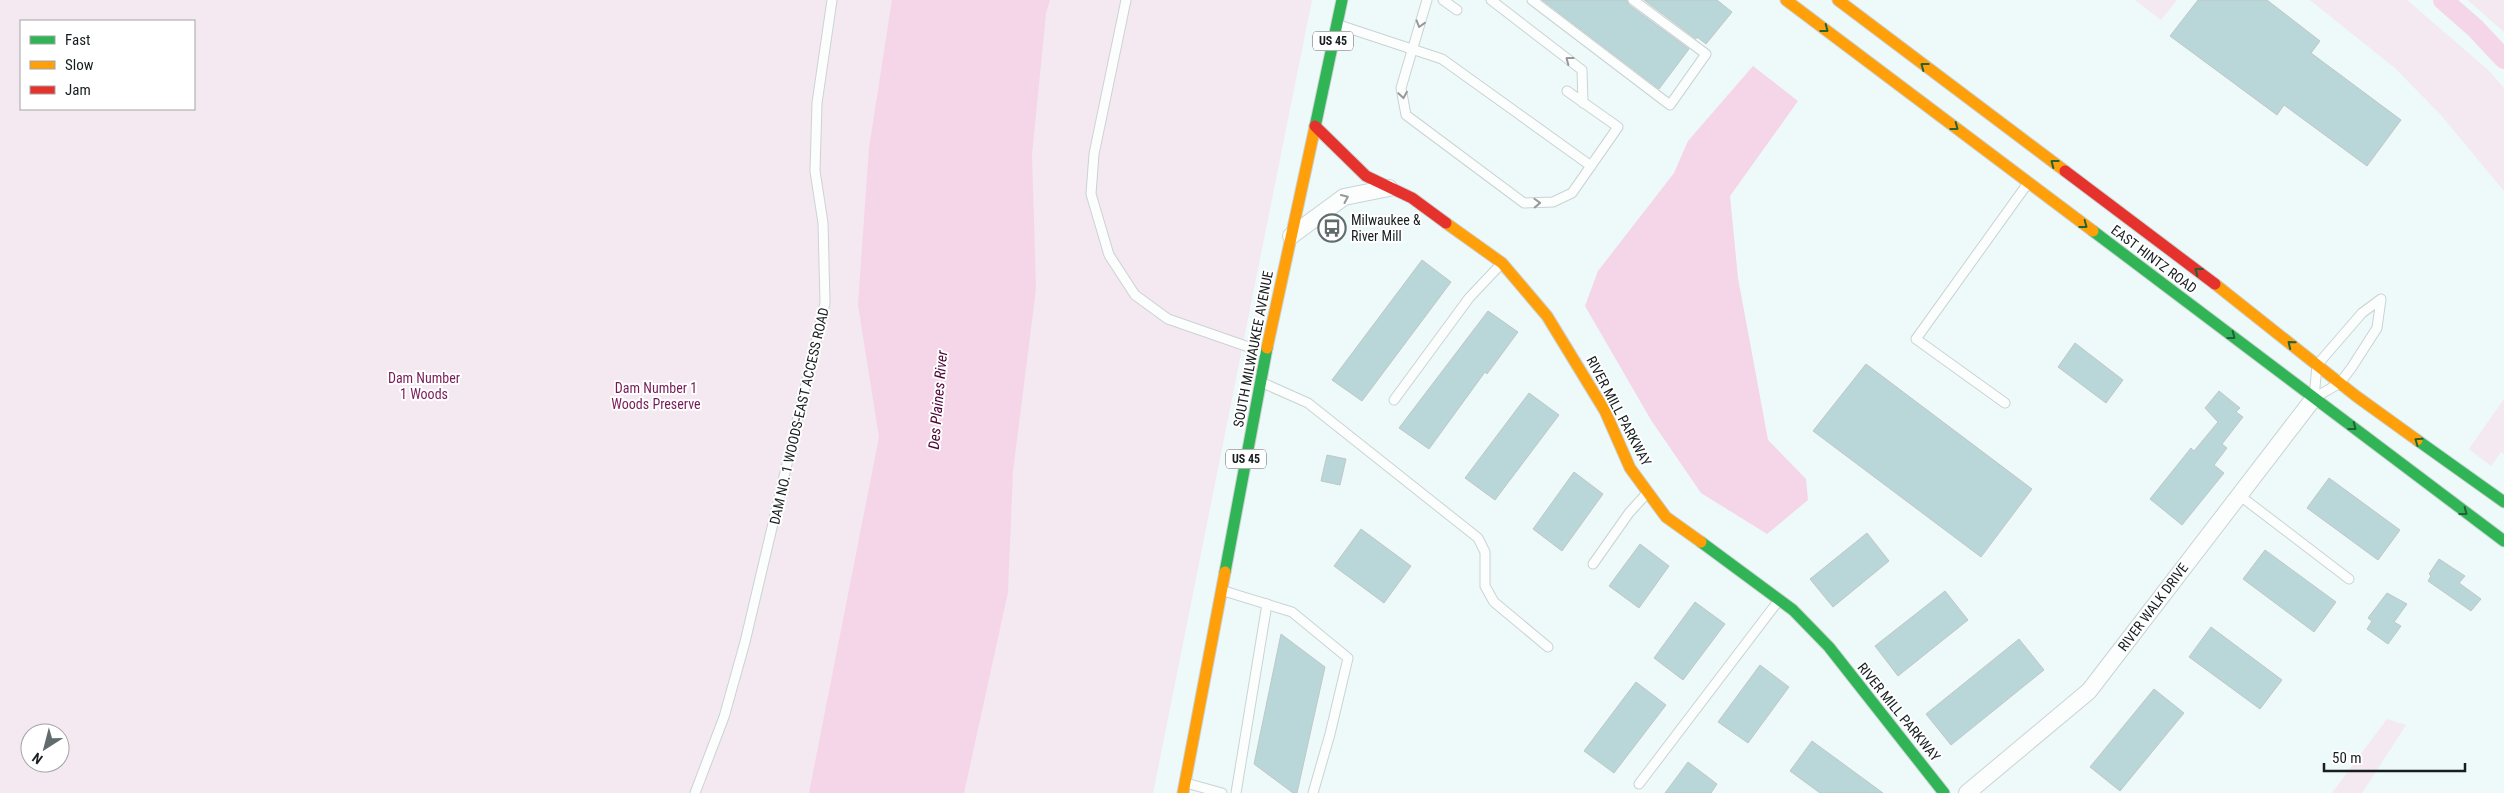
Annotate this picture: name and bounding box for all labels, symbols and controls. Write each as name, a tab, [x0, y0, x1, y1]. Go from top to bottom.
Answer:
one-way arrow	[1415, 19, 1425, 28]
legend	[20, 20, 195, 110]
one-way arrow	[1819, 24, 1828, 32]
text: Fast	[65, 31, 90, 49]
road number: US 45	[1313, 31, 1353, 50]
text: Slow	[65, 56, 94, 74]
one-way arrow	[1566, 58, 1575, 66]
one-way arrow	[1921, 63, 1930, 71]
text: Jam	[65, 81, 91, 99]
one-way arrow	[1397, 91, 1408, 99]
one-way arrow	[1949, 121, 1959, 130]
one-way arrow	[2051, 160, 2060, 168]
one-way arrow	[1340, 194, 1349, 205]
one-way arrow	[1533, 197, 1541, 208]
place label: Milwaukee & River Mill	[1351, 212, 1421, 244]
bus stop icon: Milwaukee & River Mill	[1317, 213, 1347, 243]
one-way arrow	[2078, 219, 2088, 228]
street label: EAST HINTZ ROAD	[2108, 222, 2200, 296]
one-way arrow	[2194, 268, 2204, 277]
street label: SOUTH MILWAUKEE AVENUE	[1230, 269, 1276, 429]
street label: DAM NO. 1 WOODS-EAST ACCESS ROAD	[766, 306, 832, 526]
one-way arrow	[2226, 330, 2235, 339]
one-way arrow	[2287, 341, 2297, 350]
water label: Des Plaines River	[925, 349, 951, 450]
street label: RIVER MILL PARKWAY	[1583, 353, 1655, 469]
park label: Dam Number 1 Woods	[388, 370, 460, 402]
park label: Dam Number 1 Woods Preserve	[611, 380, 701, 412]
one-way arrow	[2347, 422, 2356, 430]
one-way arrow	[2415, 438, 2424, 447]
road number: US 45	[1226, 449, 1266, 468]
one-way arrow	[2458, 506, 2468, 515]
street label: RIVER WALK DRIVE	[2115, 560, 2191, 654]
street label: RIVER MILL PARKWAY	[1854, 660, 1944, 765]
north arrow	[20, 723, 70, 773]
scale bar	[2324, 740, 2465, 772]
text: 50 m	[2332, 749, 2362, 767]
text: N	[29, 750, 46, 768]

